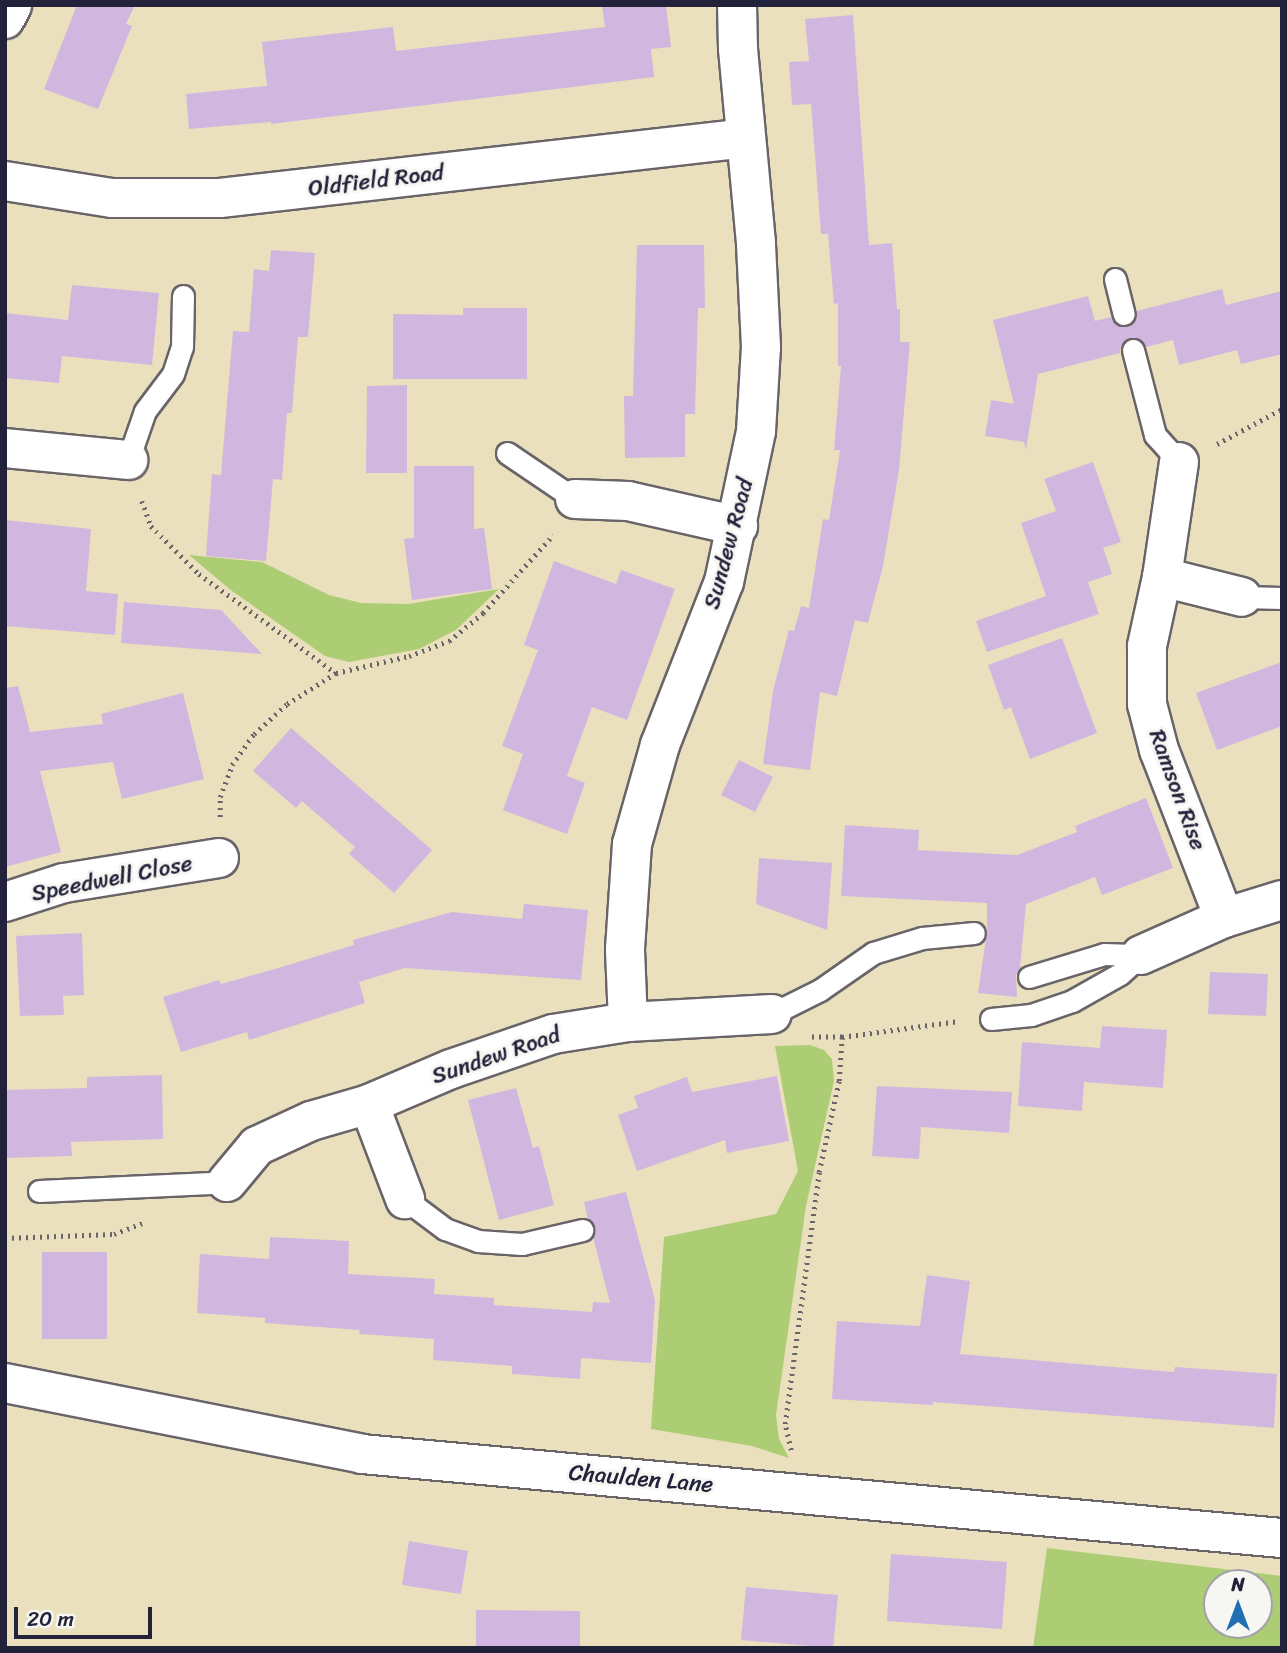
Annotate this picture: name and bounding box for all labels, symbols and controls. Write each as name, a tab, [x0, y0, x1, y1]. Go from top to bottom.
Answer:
street label: Oldfield Road	[307, 159, 445, 203]
street label: Sundew Road	[698, 476, 760, 612]
street label: Ramson Rise	[1142, 726, 1212, 854]
street label: Speedwell Close	[29, 850, 195, 908]
street label: Sundew Road	[428, 1021, 564, 1091]
street label: Chaulden Lane	[568, 1459, 714, 1499]
text: N	[1231, 1568, 1245, 1601]
north arrow	[1203, 1569, 1273, 1639]
scale bar	[18, 1594, 156, 1638]
text: 20 m	[27, 1600, 74, 1638]

